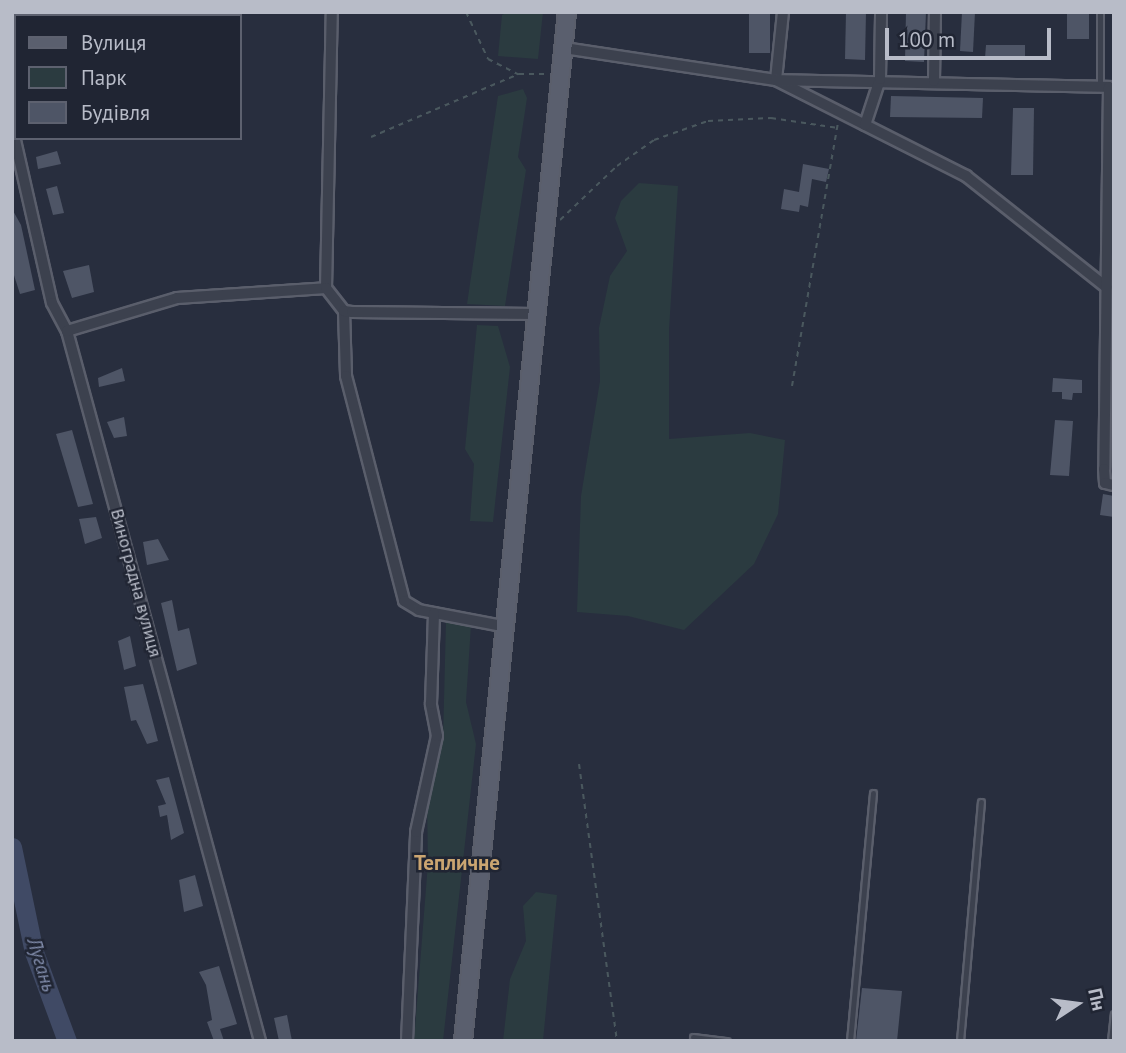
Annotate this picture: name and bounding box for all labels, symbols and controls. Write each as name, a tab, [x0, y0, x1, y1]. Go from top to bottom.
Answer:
legend	[14, 14, 242, 140]
scale bar	[888, 14, 1054, 58]
text: 100 m	[898, 26, 955, 53]
text: Вулиця	[81, 29, 146, 56]
text: Парк	[81, 64, 127, 91]
text: Будівля	[81, 99, 150, 126]
street label: Виноградна вулиця	[106, 506, 166, 660]
district label: Тепличне	[414, 850, 500, 876]
water label: Лугань	[22, 935, 60, 995]
north arrow	[1042, 969, 1112, 1039]
text: Пн	[1083, 986, 1112, 1013]

